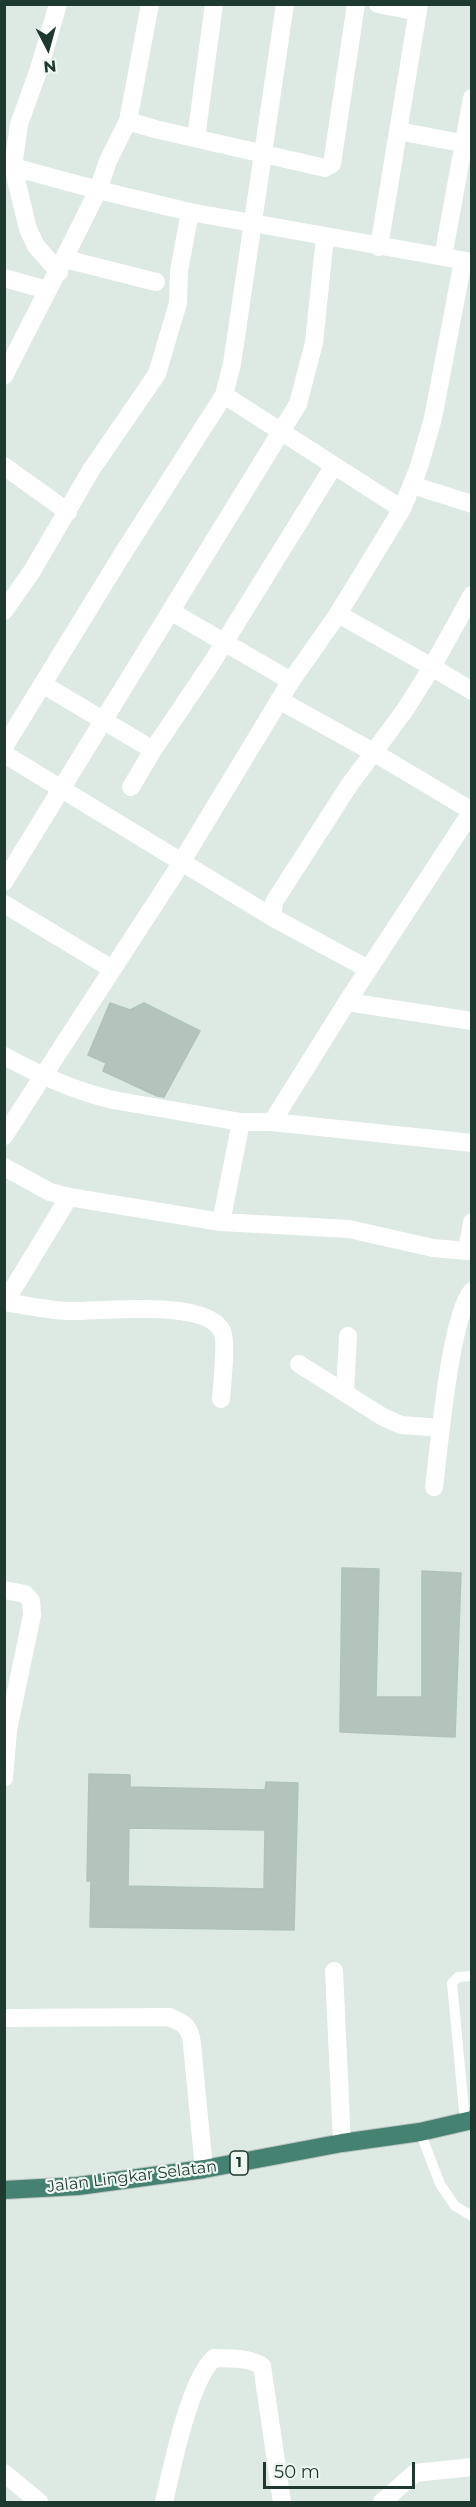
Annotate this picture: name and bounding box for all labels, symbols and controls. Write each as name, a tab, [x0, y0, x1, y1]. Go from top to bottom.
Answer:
north arrow	[18, 18, 78, 78]
text: N	[43, 56, 57, 77]
road number: 1	[230, 2151, 248, 2175]
street label: Jalan Lingkar Selatan	[46, 2157, 218, 2197]
scale bar	[266, 2450, 418, 2488]
text: 50 m	[274, 2461, 320, 2483]

